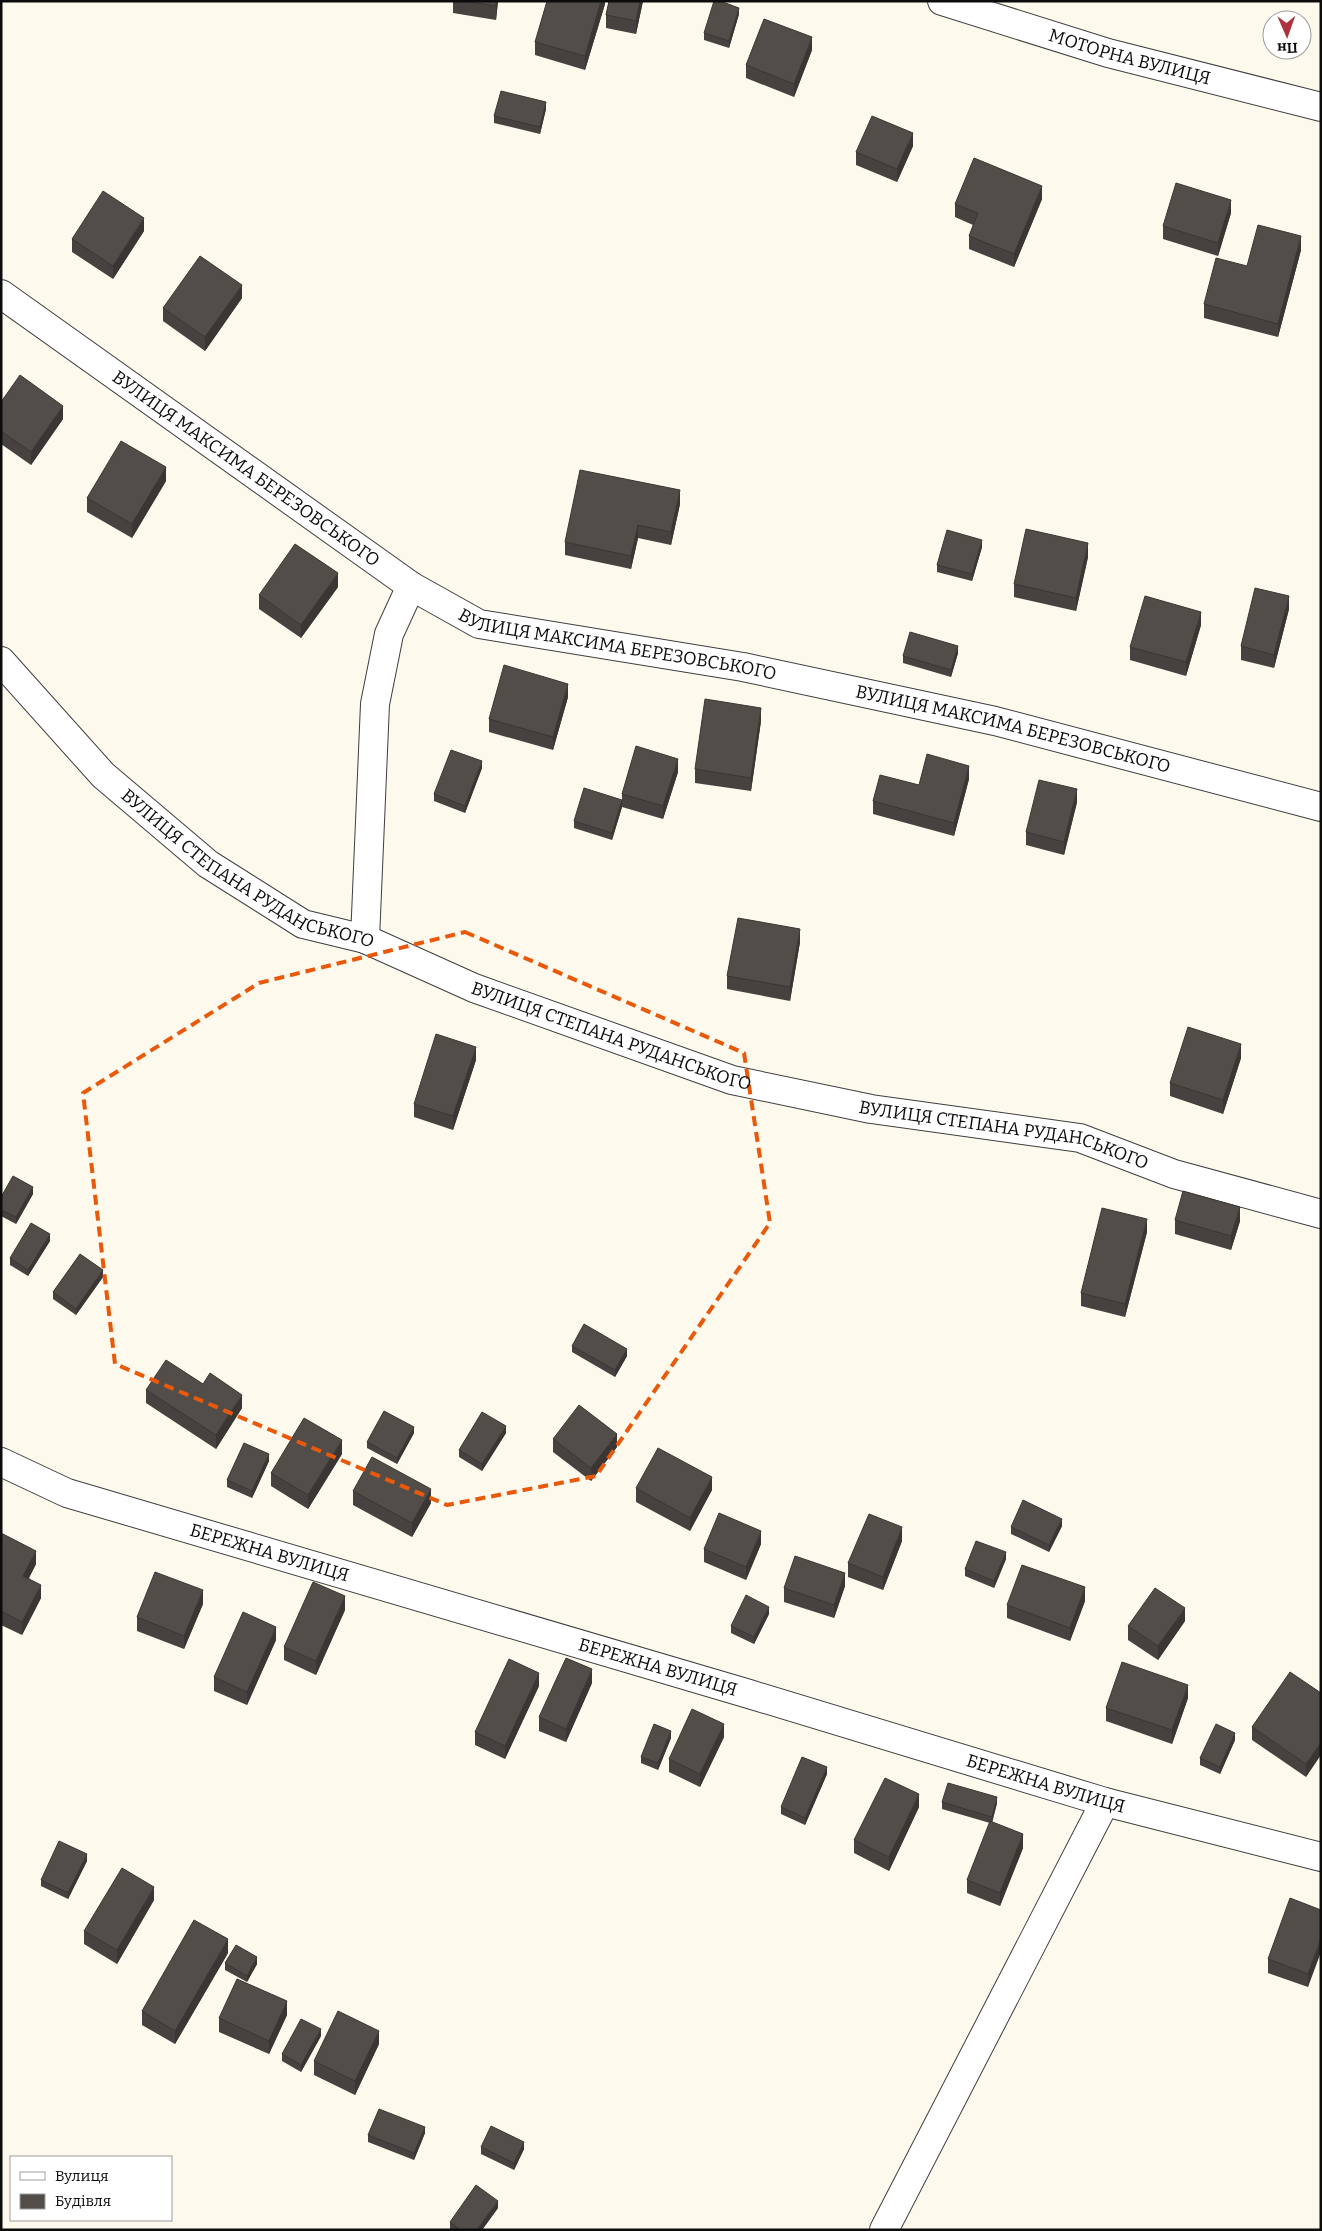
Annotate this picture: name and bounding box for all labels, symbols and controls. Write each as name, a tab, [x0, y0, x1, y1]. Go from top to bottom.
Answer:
north arrow	[1262, 10, 1312, 60]
street label: МОТОРНА ВУЛИЦЯ	[1046, 24, 1213, 90]
text: Пн	[1277, 39, 1298, 56]
street label: ВУЛИЦЯ МАКСИМА БЕРЕЗОВСЬКОГО	[108, 366, 384, 571]
street label: ВУЛИЦЯ МАКСИМА БЕРЕЗОВСЬКОГО	[455, 604, 778, 685]
street label: ВУЛИЦЯ МАКСИМА БЕРЕЗОВСЬКОГО	[854, 680, 1173, 778]
street label: ВУЛИЦЯ СТЕПАНА РУДАНСЬКОГО	[117, 784, 378, 953]
street label: ВУЛИЦЯ СТЕПАНА РУДАНСЬКОГО	[468, 977, 753, 1095]
street label: ВУЛИЦЯ СТЕПАНА РУДАНСЬКОГО	[857, 1096, 1152, 1174]
street label: БЕРЕЖНА ВУЛИЦЯ	[187, 1519, 351, 1586]
street label: БЕРЕЖНА ВУЛИЦЯ	[576, 1633, 740, 1701]
street label: БЕРЕЖНА ВУЛИЦЯ	[964, 1750, 1127, 1818]
legend	[10, 2156, 172, 2221]
text: Вулиця	[55, 2167, 109, 2185]
text: Будівля	[55, 2192, 111, 2210]

